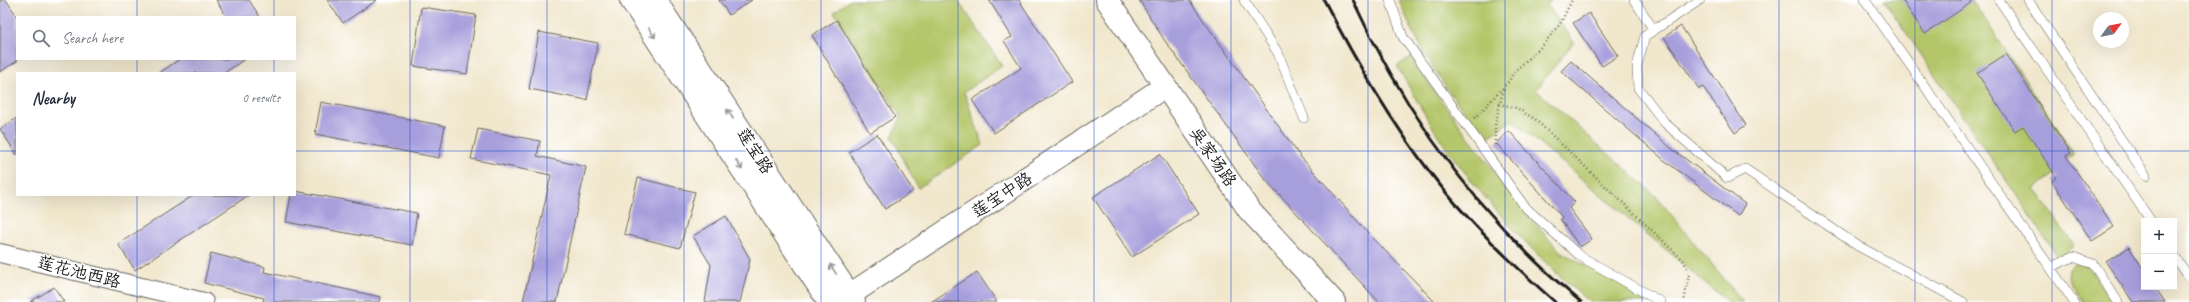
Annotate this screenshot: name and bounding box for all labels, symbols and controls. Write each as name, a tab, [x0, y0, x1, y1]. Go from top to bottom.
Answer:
north arrow	[2093, 12, 2129, 48]
search box	[16, 16, 296, 60]
icon: search	[30, 27, 52, 49]
one-way arrow	[648, 27, 656, 38]
text: Search here	[62, 29, 123, 48]
text: Nearby	[32, 88, 75, 109]
text: 0 results	[242, 90, 280, 106]
one-way arrow	[726, 108, 734, 120]
street label: 吴家场路	[1185, 123, 1241, 191]
street label: 莲宝路	[732, 124, 778, 178]
one-way arrow	[735, 159, 743, 170]
street label: 莲宝中路	[968, 168, 1036, 222]
map controls	[2141, 218, 2177, 290]
button: +	[2141, 218, 2177, 254]
street label: 莲花池西路	[35, 252, 123, 292]
button: −	[2141, 254, 2177, 290]
one-way arrow	[829, 264, 837, 275]

